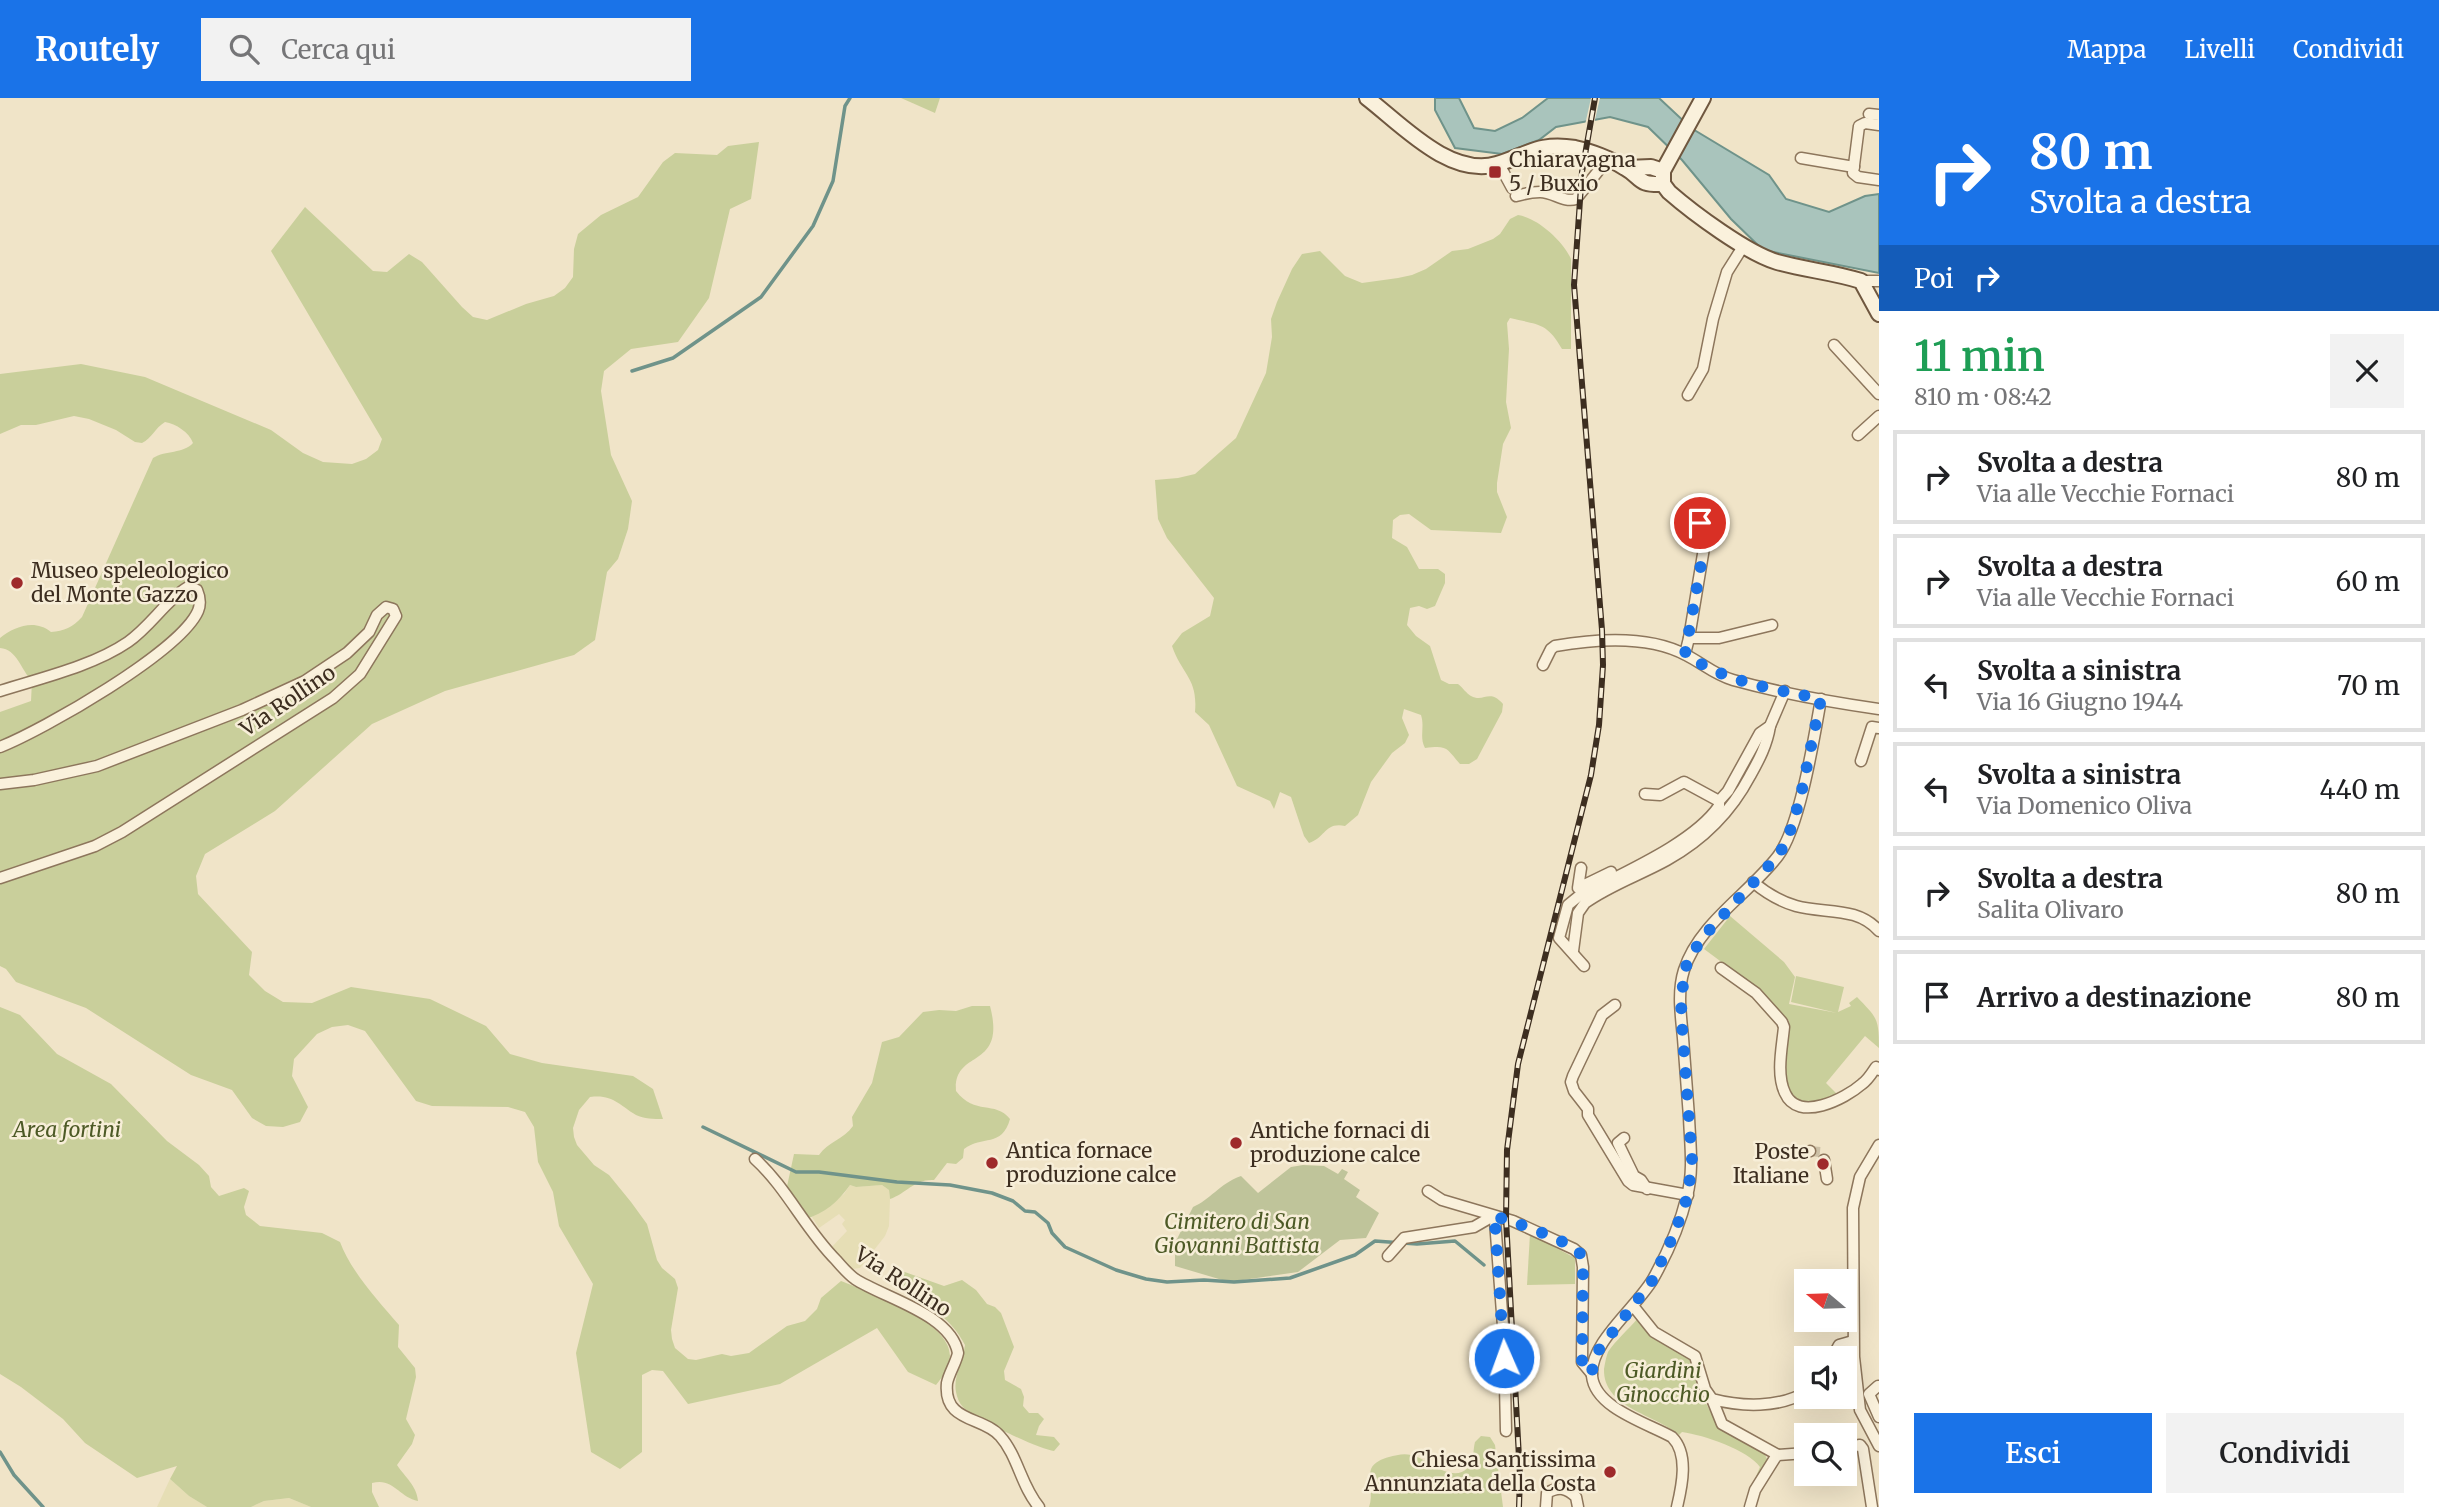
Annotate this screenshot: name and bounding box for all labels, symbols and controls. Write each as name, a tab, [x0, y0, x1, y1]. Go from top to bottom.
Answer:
search box	[201, 18, 691, 81]
text: Routely	[35, 29, 159, 70]
icon: search	[225, 30, 263, 68]
text: Cerca qui	[281, 33, 396, 66]
text: Mappa	[2067, 34, 2146, 65]
text: Livelli	[2184, 34, 2255, 65]
text: Condividi	[2293, 34, 2404, 65]
text: 80 m	[2029, 121, 2152, 182]
icon: right	[1914, 126, 2005, 217]
place label: Chiaravagna 5 / Buxio	[1509, 146, 1636, 197]
marker: Chiaravagna 5 / Buxio	[1487, 164, 1503, 180]
text: Svolta a destra	[2029, 182, 2251, 222]
icon: right	[1968, 259, 2006, 297]
text: Poi	[1914, 262, 1954, 295]
text: 11 min	[1914, 330, 2045, 382]
button: close	[2330, 334, 2404, 408]
text: 810 m · 08:42	[1914, 382, 2052, 411]
text: Svolta a destra	[1977, 446, 2163, 479]
icon: right	[1918, 458, 1956, 496]
text: 80 m	[2336, 461, 2400, 494]
text: Via alle Vecchie Fornaci	[1977, 479, 2234, 508]
pin	[1670, 493, 1730, 553]
icon: arrive	[1681, 504, 1719, 542]
text: Svolta a destra	[1977, 550, 2163, 583]
place label: Museo speleologico del Monte Gazzo	[31, 557, 229, 608]
icon: right	[1918, 562, 1956, 600]
text: 60 m	[2336, 565, 2400, 598]
marker: Museo speleologico del Monte Gazzo	[9, 575, 25, 591]
text: Via alle Vecchie Fornaci	[1977, 583, 2234, 612]
text: Svolta a sinistra	[1977, 654, 2181, 687]
street label: Via Rollino	[234, 659, 341, 743]
icon: left	[1918, 666, 1956, 704]
text: 70 m	[2337, 669, 2400, 702]
text: Via 16 Giugno 1944	[1977, 687, 2183, 716]
text: Svolta a sinistra	[1977, 758, 2181, 791]
icon: left	[1918, 770, 1956, 808]
text: 440 m	[2320, 773, 2400, 806]
text: Via Domenico Oliva	[1977, 791, 2192, 820]
text: Svolta a destra	[1977, 862, 2163, 895]
icon: right	[1918, 874, 1956, 912]
text: 80 m	[2336, 877, 2400, 910]
text: Salita Olivaro	[1977, 895, 2124, 924]
icon: arrive	[1918, 978, 1956, 1016]
text: Arrivo a destinazione	[1977, 981, 2251, 1014]
text: 80 m	[2336, 981, 2400, 1014]
park label: Area fortini	[11, 1116, 121, 1143]
place label: Antiche fornaci di produzione calce	[1249, 1117, 1430, 1168]
marker: Antiche fornaci di produzione calce	[1228, 1135, 1244, 1151]
place label: Antica fornace produzione calce	[1005, 1137, 1176, 1188]
place label: Poste Italiane	[1733, 1138, 1809, 1189]
marker: Antica fornace produzione calce	[984, 1155, 1000, 1171]
marker: Poste Italiane	[1815, 1156, 1831, 1172]
park label: Cimitero di San Giovanni Battista	[1154, 1208, 1320, 1259]
street label: Via Rollino	[849, 1240, 956, 1323]
north arrow	[1794, 1269, 1857, 1332]
map controls	[1794, 1269, 1857, 1486]
position arrow	[1467, 1321, 1541, 1395]
button: sound	[1794, 1346, 1857, 1409]
park label: Giardini Ginocchio	[1616, 1357, 1710, 1408]
button: Esci	[1914, 1413, 2152, 1493]
button: Condividi	[2166, 1413, 2404, 1493]
button: search	[1794, 1423, 1857, 1486]
place label: Chiesa Santissima Annunziata della Costa	[1363, 1446, 1596, 1497]
marker: Chiesa Santissima Annunziata della Costa	[1602, 1464, 1618, 1480]

